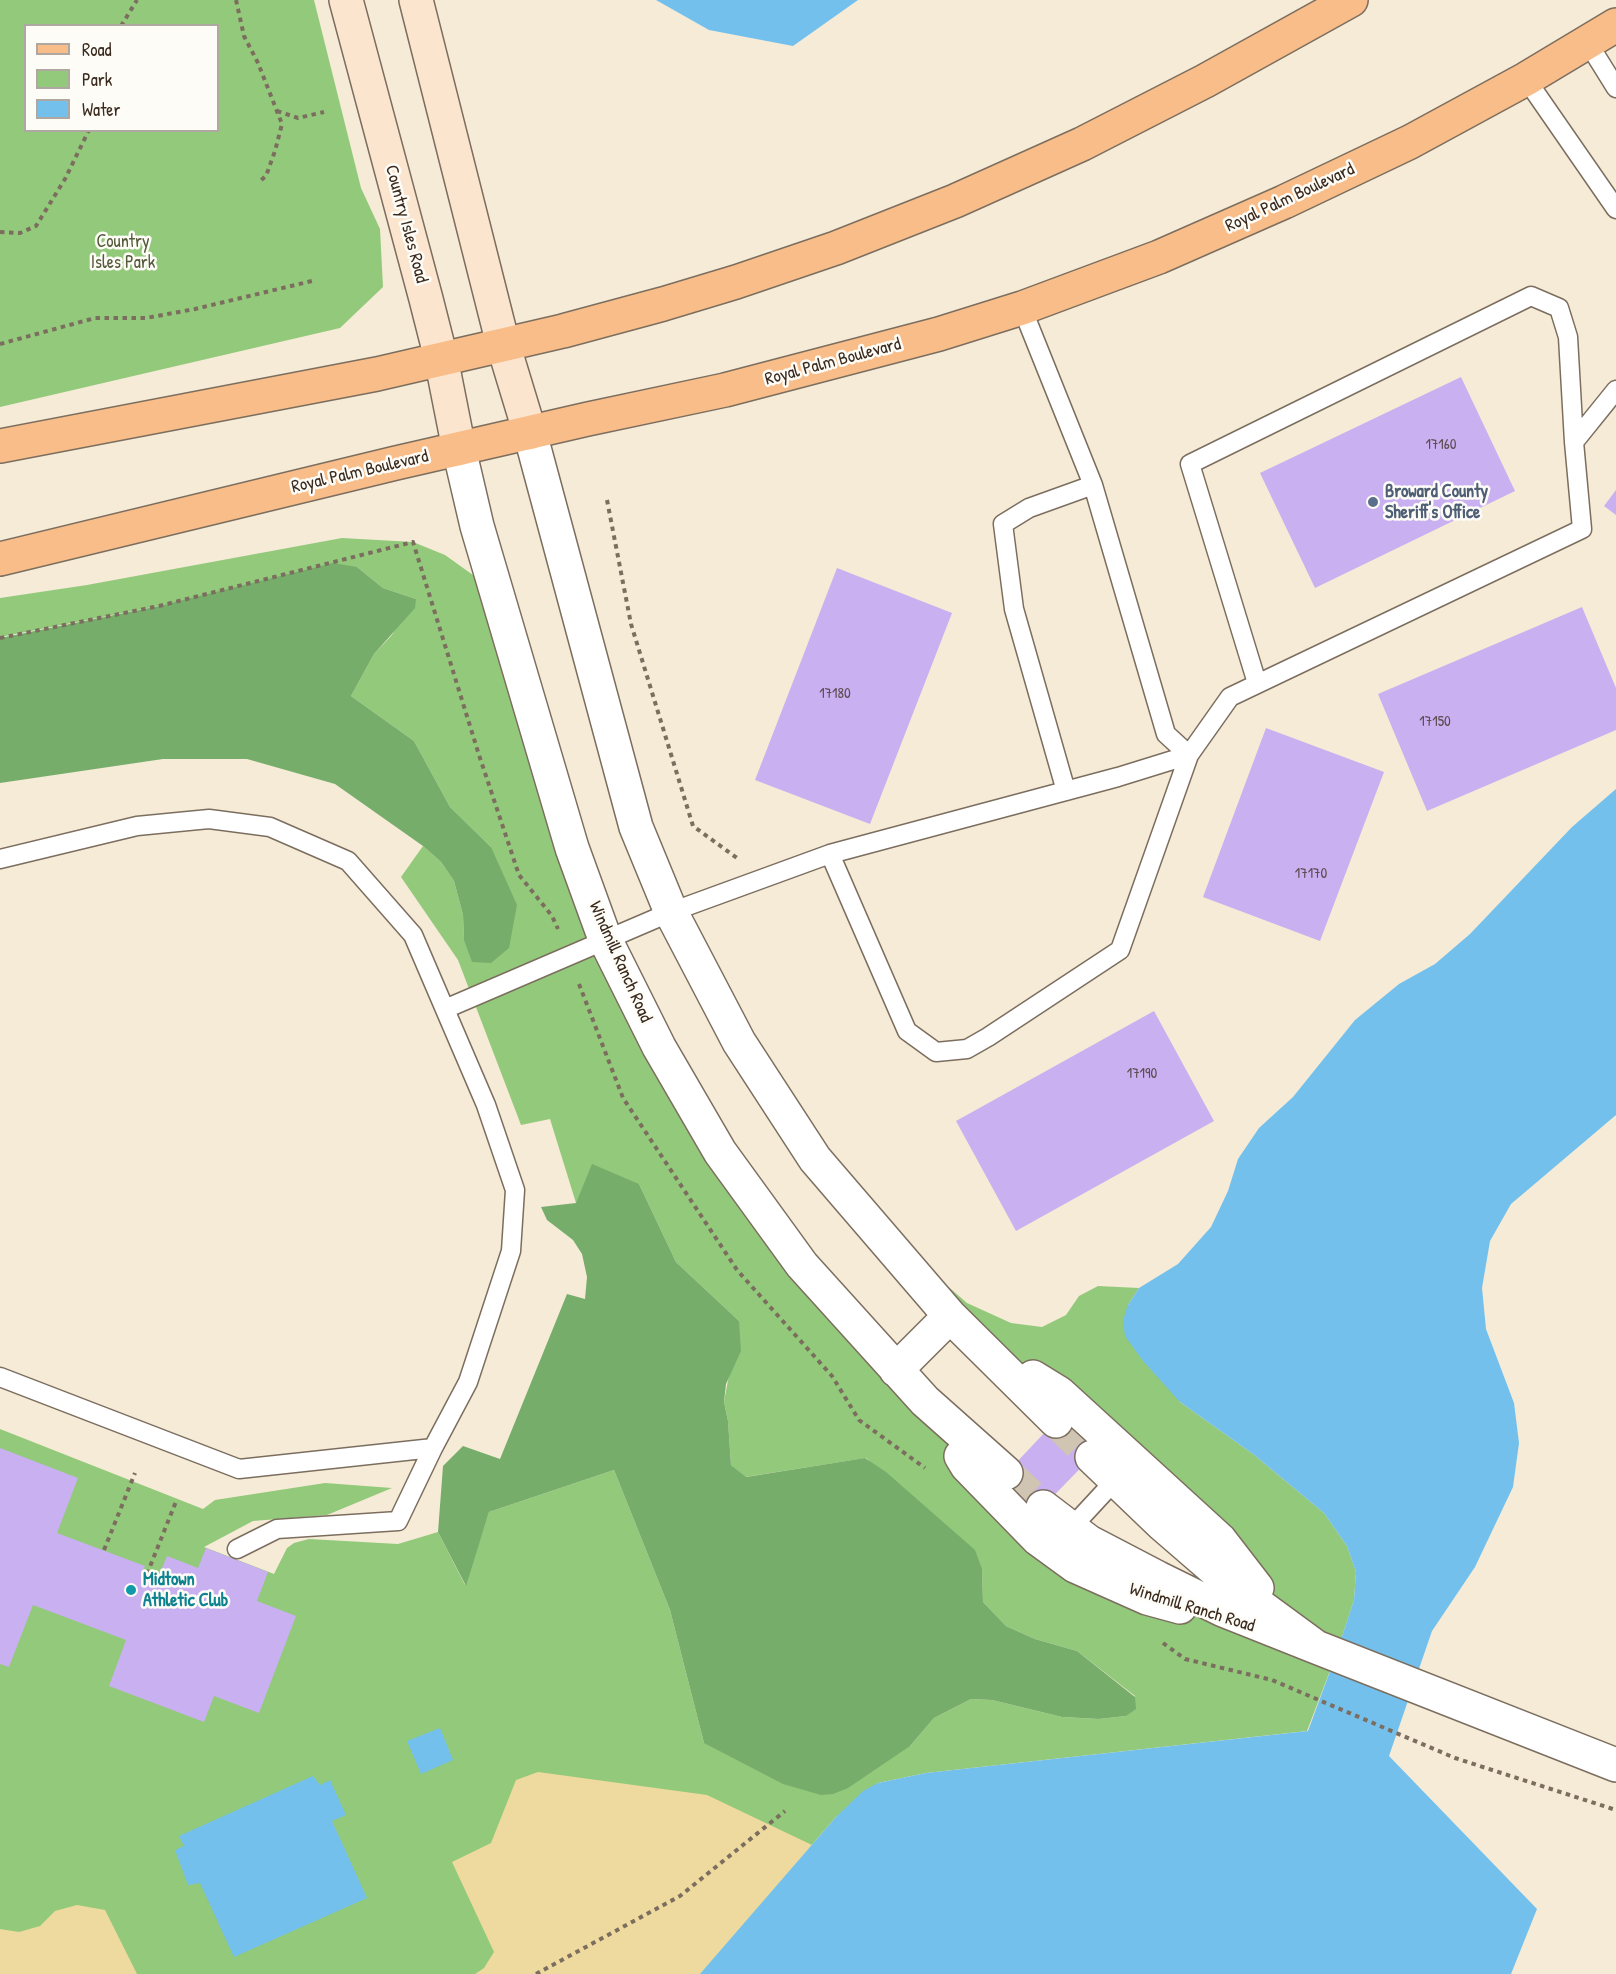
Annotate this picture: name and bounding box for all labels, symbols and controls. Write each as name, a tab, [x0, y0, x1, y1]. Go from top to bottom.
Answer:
legend	[24, 24, 219, 132]
text: Road	[82, 37, 112, 62]
text: Park	[82, 67, 112, 92]
text: Water	[82, 97, 120, 122]
street label: Royal Palm Boulevard	[1222, 159, 1358, 237]
street label: Country Isles Road	[380, 163, 432, 285]
park label: Country Isles Park	[91, 231, 155, 274]
street label: Royal Palm Boulevard	[763, 333, 903, 391]
house number: 17160	[1425, 436, 1457, 454]
street label: Royal Palm Boulevard	[290, 446, 430, 498]
place label: Broward County Sheriff's Office	[1385, 481, 1488, 524]
marker: Broward County Sheriff's Office	[1366, 495, 1380, 509]
house number: 17180	[819, 685, 851, 703]
house number: 17150	[1419, 713, 1451, 731]
house number: 17170	[1295, 865, 1327, 883]
street label: Windmill Ranch Road	[584, 898, 656, 1026]
house number: 17190	[1127, 1065, 1157, 1083]
place label: Midtown Athletic Club	[143, 1569, 228, 1612]
street label: Windmill Ranch Road	[1127, 1579, 1257, 1637]
marker: Midtown Athletic Club	[124, 1583, 138, 1597]

